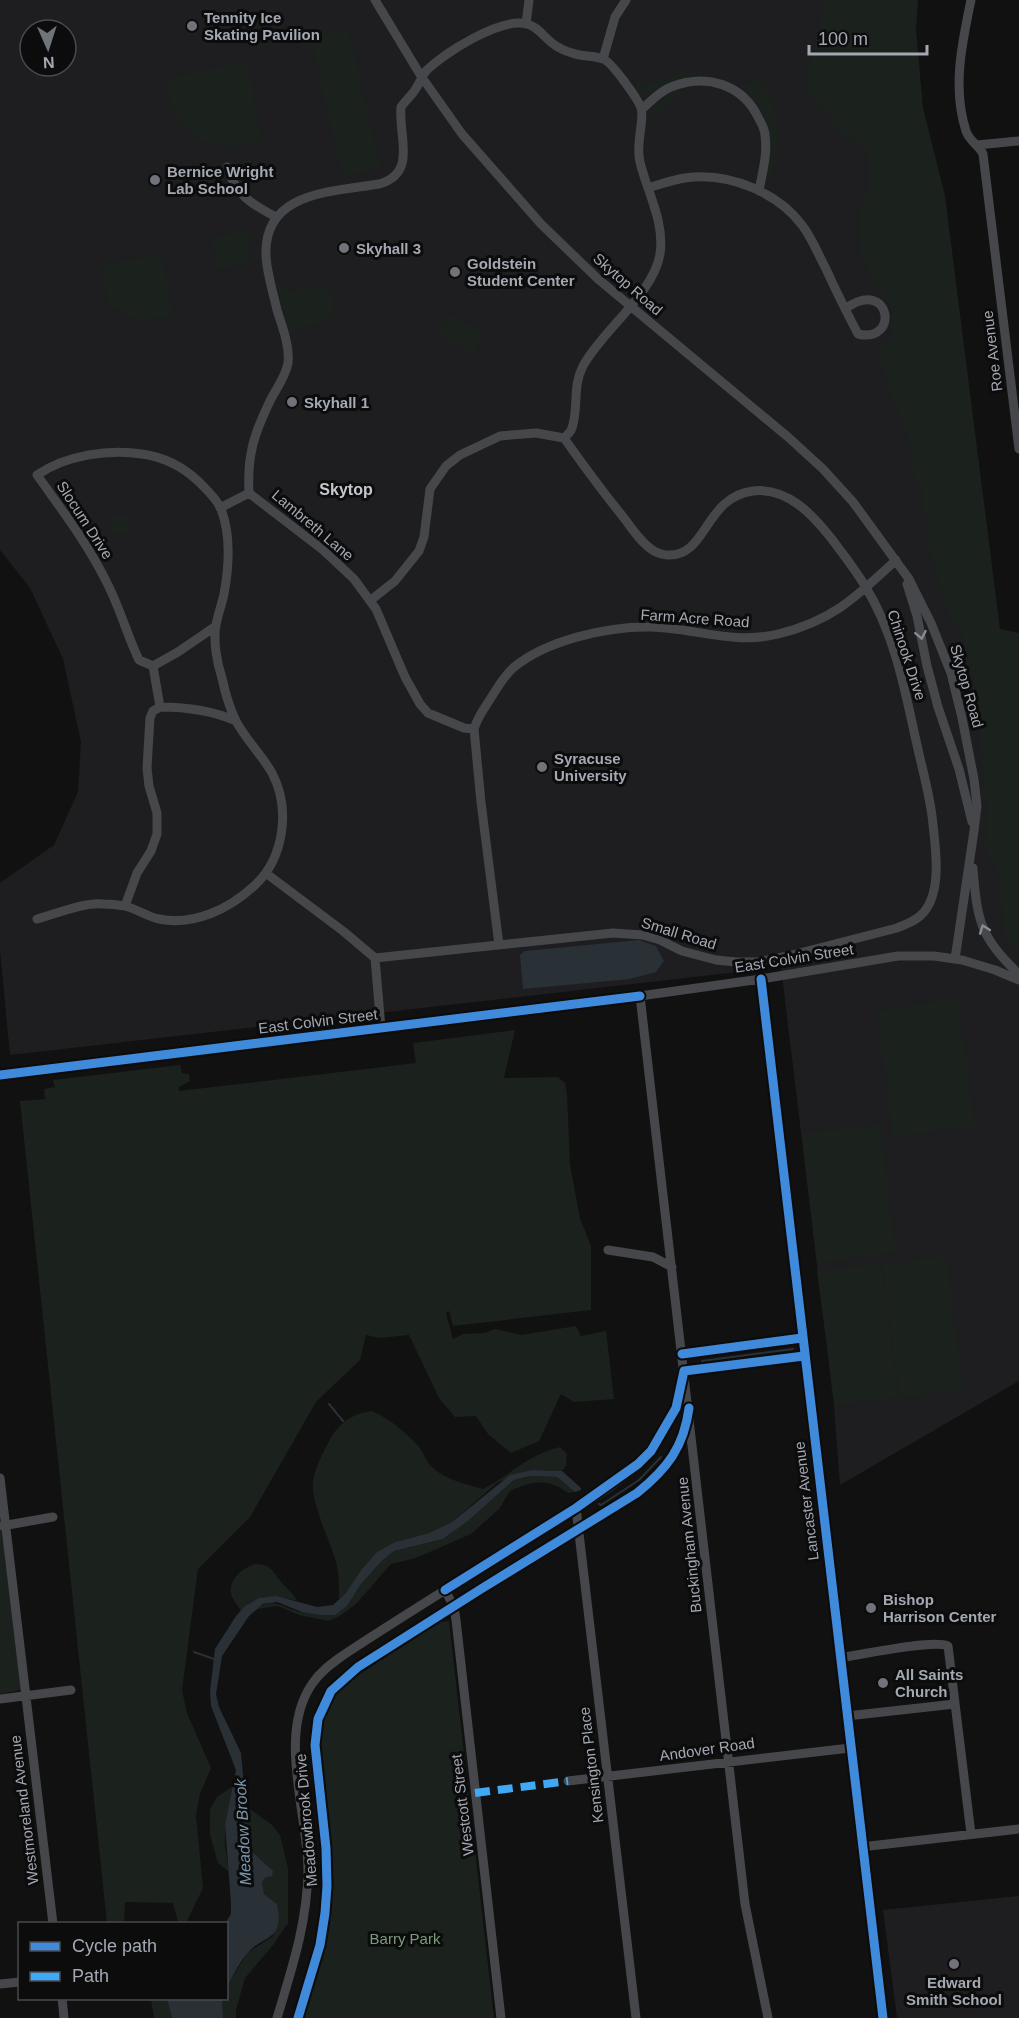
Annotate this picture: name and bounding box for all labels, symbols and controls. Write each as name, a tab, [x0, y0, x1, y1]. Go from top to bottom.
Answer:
place label: Tennity Ice Skating Pavilion	[204, 9, 320, 43]
north arrow	[18, 18, 78, 78]
scale bar	[809, 18, 928, 56]
marker: Tennity Ice Skating Pavilion	[185, 19, 199, 33]
text: 100 m	[818, 29, 868, 49]
text: N	[43, 54, 55, 71]
place label: Bernice Wright Lab School	[167, 163, 273, 197]
marker: Bernice Wright Lab School	[148, 173, 162, 187]
place label: Skyhall 3	[356, 240, 421, 257]
marker: Skyhall 3	[337, 241, 351, 255]
street label: Skytop Road	[590, 249, 666, 319]
place label: Goldstein Student Center	[467, 255, 575, 289]
marker: Goldstein Student Center	[448, 265, 462, 279]
street label: Roe Avenue	[979, 310, 1005, 392]
place label: Skyhall 1	[304, 394, 369, 411]
marker: Skyhall 1	[285, 395, 299, 409]
street label: Slocum Drive	[54, 478, 116, 562]
district label: Skytop	[319, 481, 373, 498]
street label: Lambreth Lane	[269, 486, 357, 564]
street label: Farm Acre Road	[640, 606, 750, 630]
street label: Chinook Drive	[884, 608, 930, 702]
one-way arrow	[914, 630, 927, 640]
street label: Skytop Road	[947, 642, 987, 730]
place label: Syracuse University	[554, 750, 627, 784]
marker: Syracuse University	[535, 760, 549, 774]
street label: Small Road	[639, 914, 719, 952]
one-way arrow	[978, 924, 991, 934]
street label: East Colvin Street	[733, 940, 855, 976]
street label: East Colvin Street	[257, 1005, 379, 1037]
street label: Lancaster Avenue	[790, 1440, 822, 1562]
street label: Buckingham Avenue	[673, 1476, 705, 1614]
place label: Bishop Harrison Center	[883, 1591, 997, 1625]
marker: Bishop Harrison Center	[864, 1601, 878, 1615]
place label: All Saints Church	[895, 1666, 963, 1700]
marker: All Saints Church	[876, 1676, 890, 1690]
street label: Kensington Place	[575, 1706, 607, 1824]
street label: Westmoreland Avenue	[6, 1734, 42, 1886]
street label: Andover Road	[658, 1734, 756, 1764]
street label: Westcott Street	[447, 1752, 477, 1857]
street label: Meadowbrook Drive	[292, 1753, 320, 1887]
water label: Meadow Brook	[232, 1777, 254, 1886]
legend	[18, 1922, 228, 2000]
park label: Barry Park	[370, 1930, 441, 1947]
text: Cycle path	[72, 1936, 157, 1956]
marker: Edward Smith School	[947, 1957, 961, 1971]
text: Path	[72, 1966, 109, 1986]
place label: Edward Smith School	[906, 1974, 1002, 2008]

